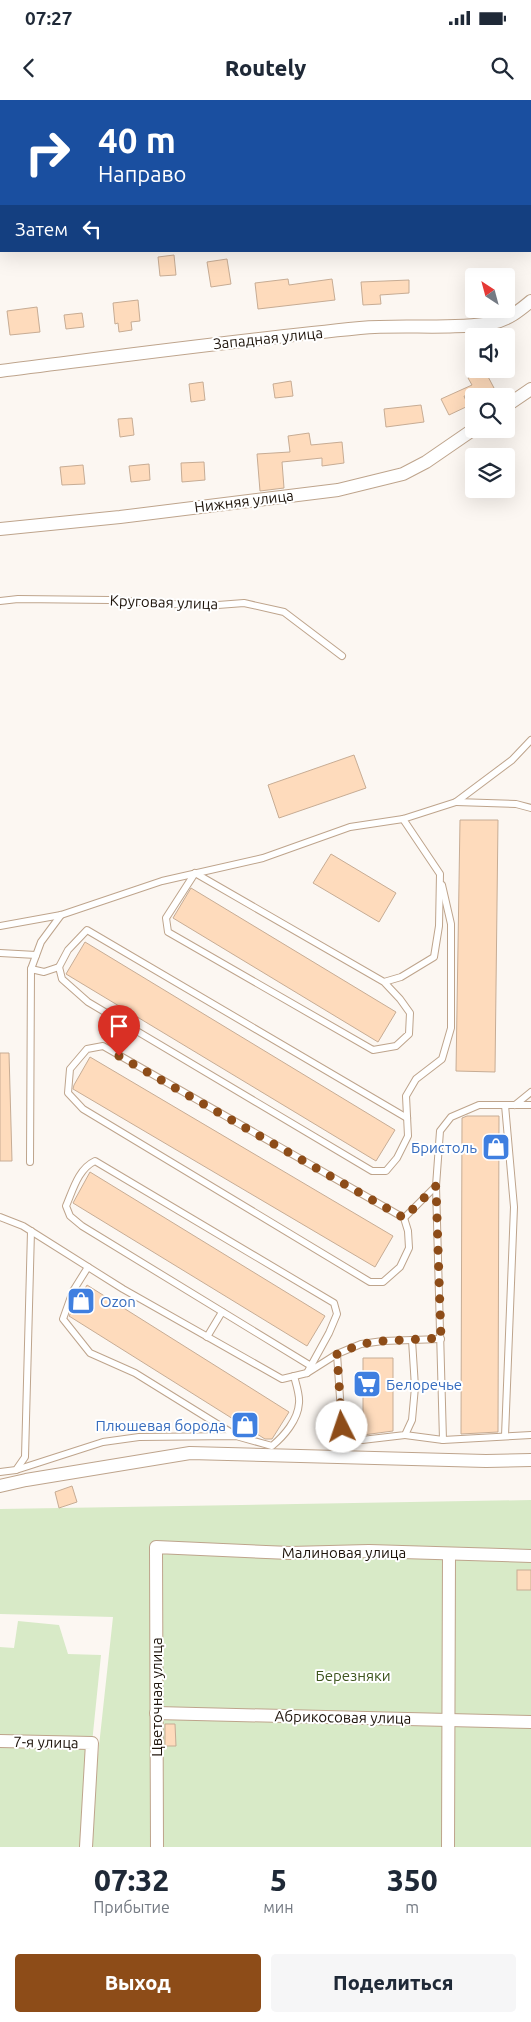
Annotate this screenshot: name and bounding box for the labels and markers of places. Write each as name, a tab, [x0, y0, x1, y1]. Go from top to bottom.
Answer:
pin	[98, 1005, 140, 1056]
shop icon: Бристоль	[481, 1132, 511, 1162]
place label: Бристоль	[411, 1139, 477, 1156]
shop icon: Ozon	[66, 1286, 96, 1316]
place label: Ozon	[100, 1293, 136, 1310]
supermarket icon: Белоречье	[352, 1369, 382, 1399]
place label: Белоречье	[386, 1376, 462, 1393]
shop icon: Плюшевая борода	[230, 1410, 260, 1440]
place label: Плюшевая борода	[95, 1417, 226, 1434]

